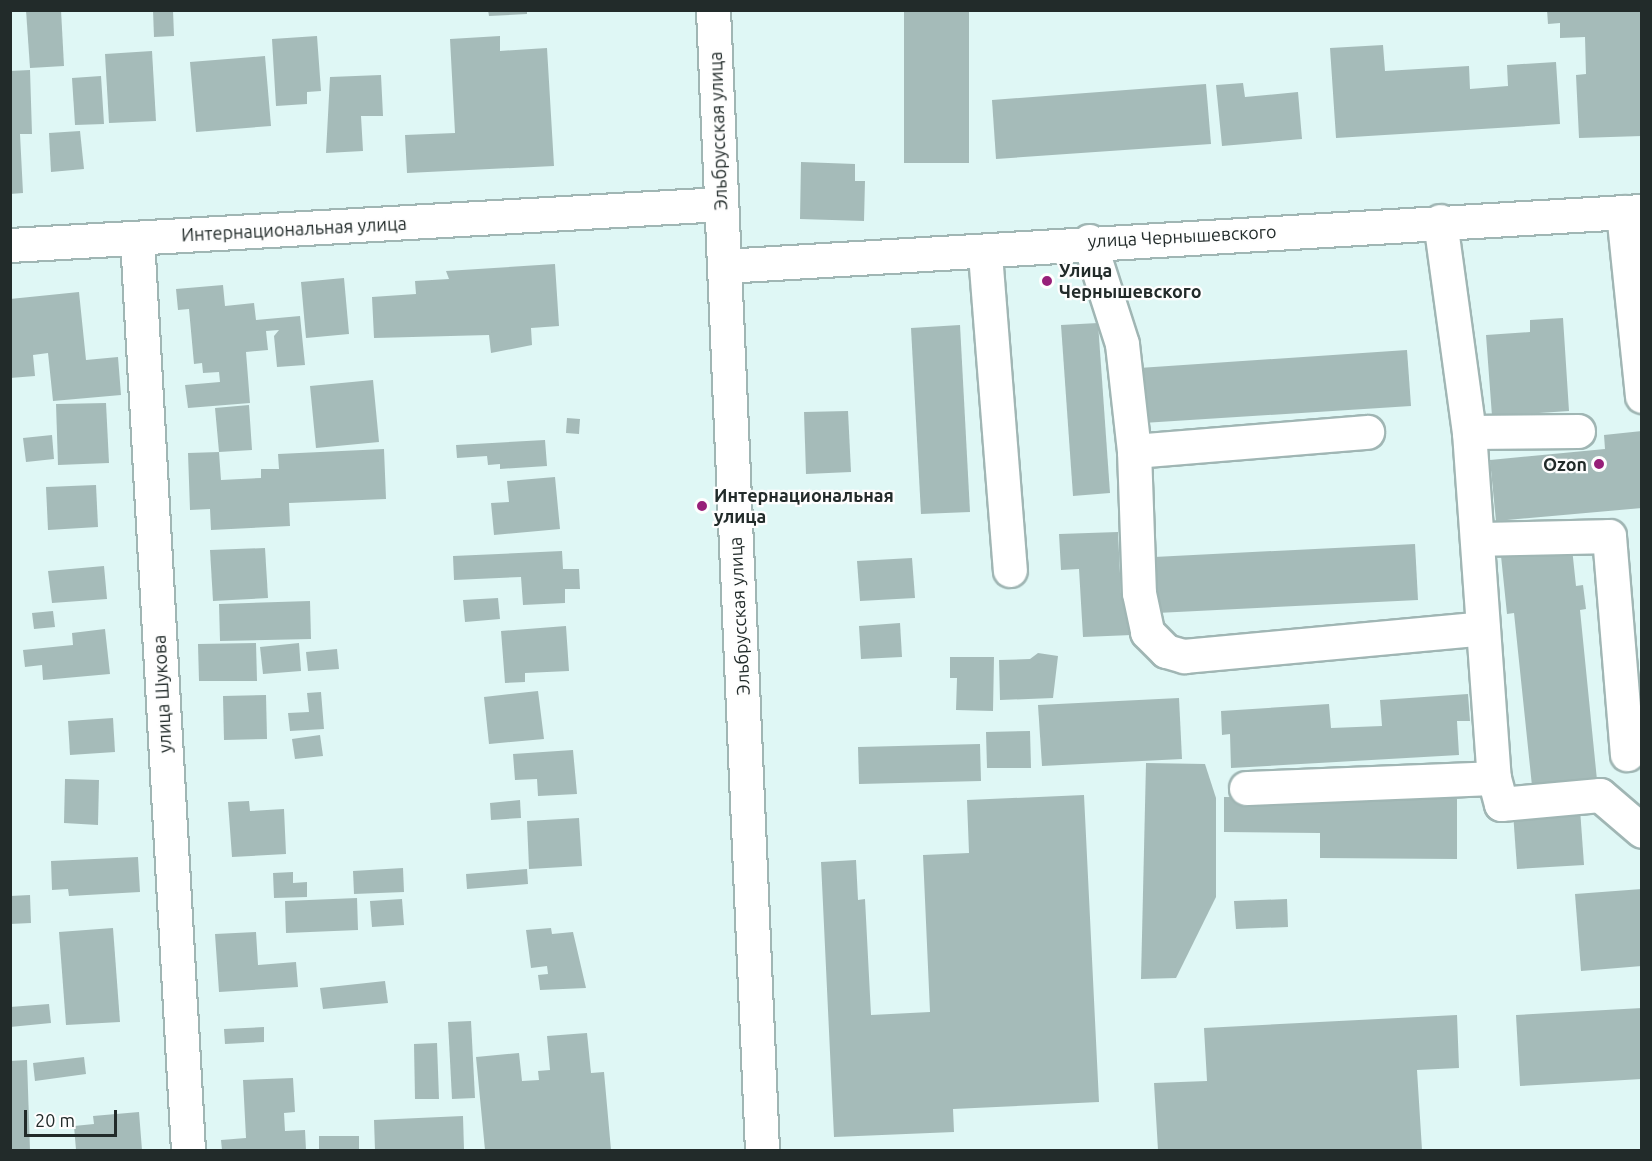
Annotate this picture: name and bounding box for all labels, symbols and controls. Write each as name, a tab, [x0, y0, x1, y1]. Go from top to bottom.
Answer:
street label: Эльбрусская улица	[704, 51, 732, 211]
street label: Интернациональная улица	[181, 212, 407, 246]
street label: улица Чернышевского	[1087, 220, 1277, 252]
place label: Улица Чернышевского	[1059, 260, 1202, 302]
marker: Улица Чернышевского	[1040, 274, 1054, 288]
place label: Ozon	[1543, 453, 1587, 475]
marker: Ozon	[1592, 457, 1606, 471]
place label: Интернациональная улица	[714, 485, 894, 528]
marker: Интернациональная улица	[695, 499, 709, 513]
street label: Эльбрусская улица	[724, 536, 754, 696]
street label: улица Шукова	[148, 634, 176, 754]
scale bar	[27, 1098, 120, 1136]
text: 20 m	[35, 1110, 75, 1130]

